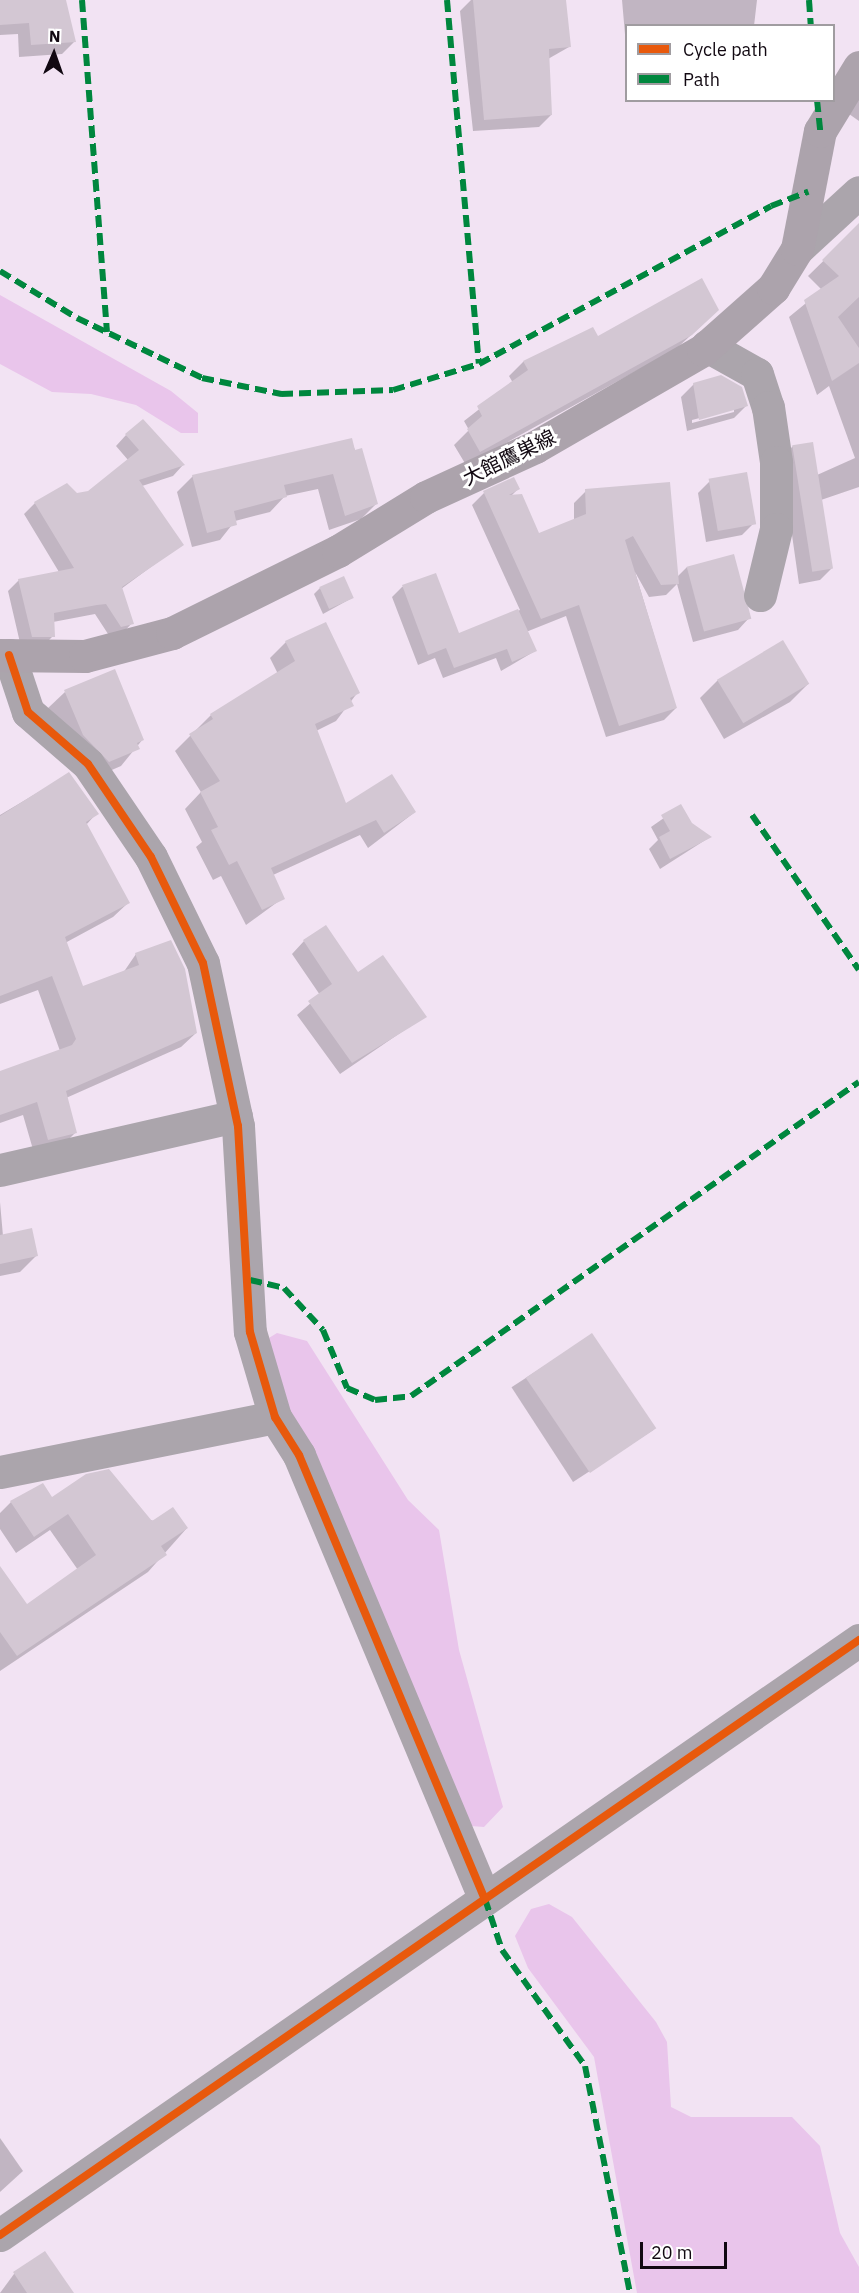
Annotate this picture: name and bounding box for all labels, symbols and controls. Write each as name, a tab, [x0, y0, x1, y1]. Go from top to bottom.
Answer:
north arrow	[24, 24, 84, 84]
legend	[625, 24, 835, 102]
text: N	[48, 26, 61, 46]
text: Cycle path	[683, 38, 768, 61]
text: Path	[683, 68, 720, 91]
street label: 大館鷹巣線	[459, 424, 559, 490]
scale bar	[643, 2230, 730, 2268]
text: 20 m	[651, 2241, 693, 2264]

